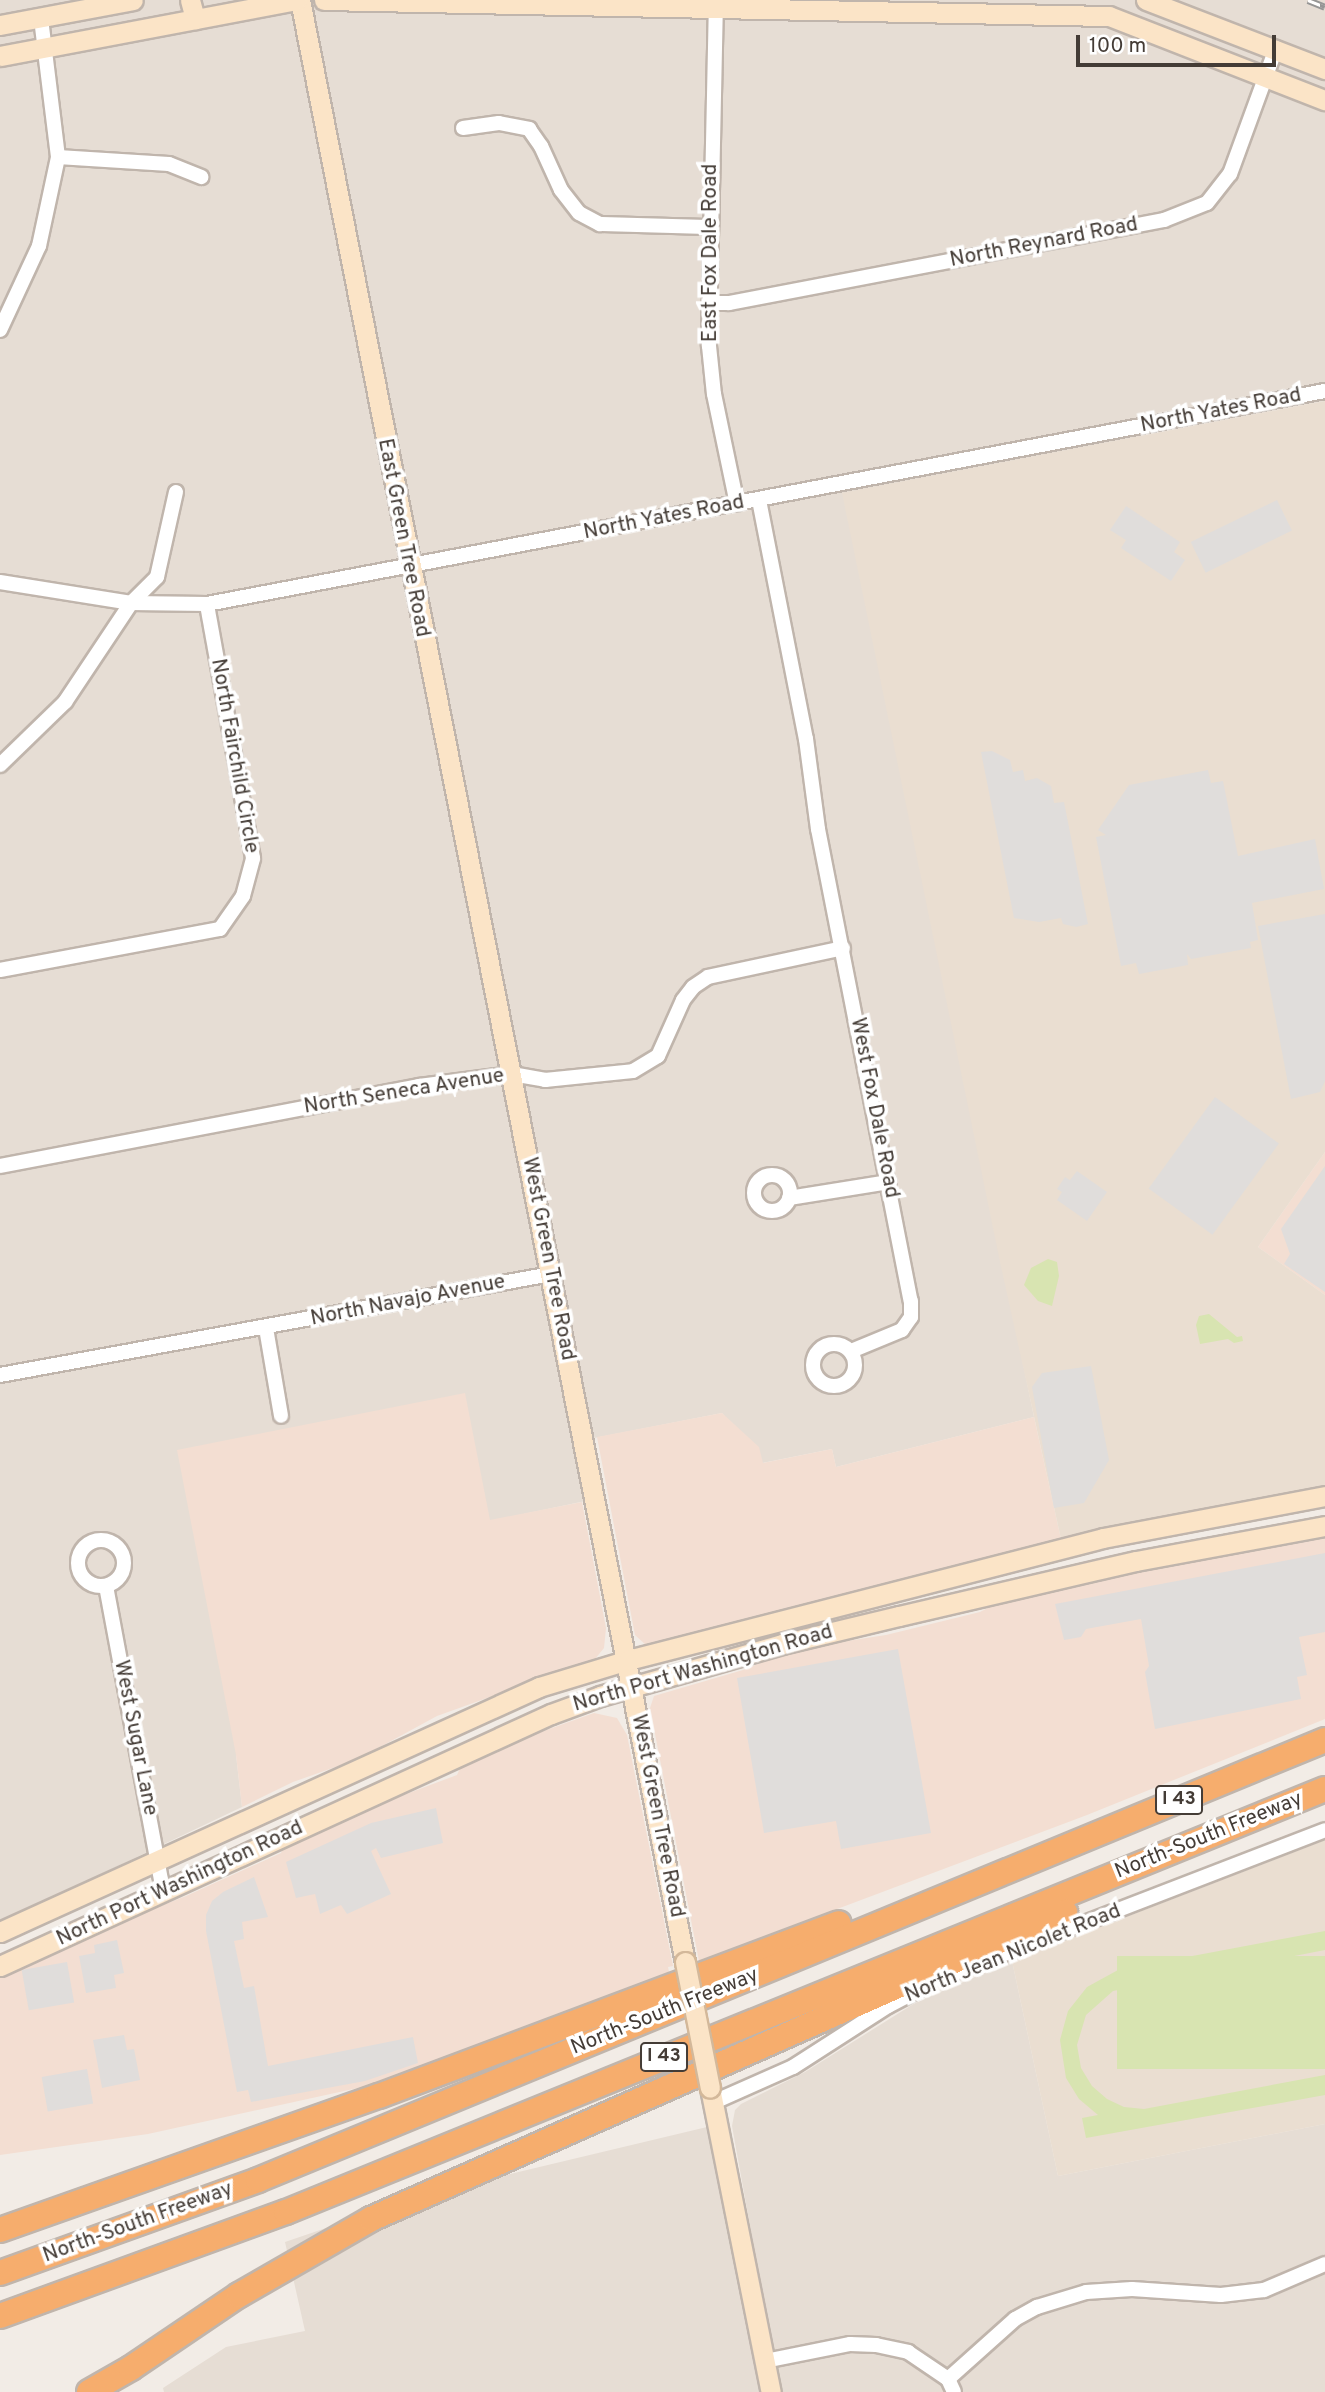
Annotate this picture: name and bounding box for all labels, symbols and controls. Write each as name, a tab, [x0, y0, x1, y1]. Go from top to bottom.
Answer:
scale bar	[1080, 21, 1280, 65]
text: 100 m	[1089, 33, 1146, 60]
street label: East Fox Dale Road	[698, 164, 724, 342]
street label: North Reynard Road	[948, 212, 1140, 274]
street label: North Yates Road	[1138, 383, 1304, 439]
street label: East Green Tree Road	[371, 436, 435, 640]
street label: North Yates Road	[581, 490, 747, 546]
street label: North Fairchild Circle	[204, 657, 264, 855]
street label: West Fox Dale Road	[844, 1016, 904, 1200]
street label: North Seneca Avenue	[302, 1064, 506, 1120]
street label: West Green Tree Road	[516, 1155, 580, 1363]
street label: North Navajo Avenue	[308, 1270, 508, 1332]
street label: North Port Washington Road	[570, 1620, 836, 1718]
street label: West Sugar Lane	[108, 1658, 162, 1818]
street label: West Green Tree Road	[625, 1712, 689, 1920]
road number: I 43	[1154, 1784, 1204, 1816]
street label: North-South Freeway	[1112, 1787, 1306, 1885]
street label: North Port Washington Road	[53, 1816, 307, 1952]
street label: North Jean Nicolet Road	[901, 1899, 1125, 2009]
street label: North-South Freeway	[568, 1963, 762, 2061]
road number: I 43	[640, 2041, 688, 2072]
street label: North-South Freeway	[40, 2177, 236, 2269]

